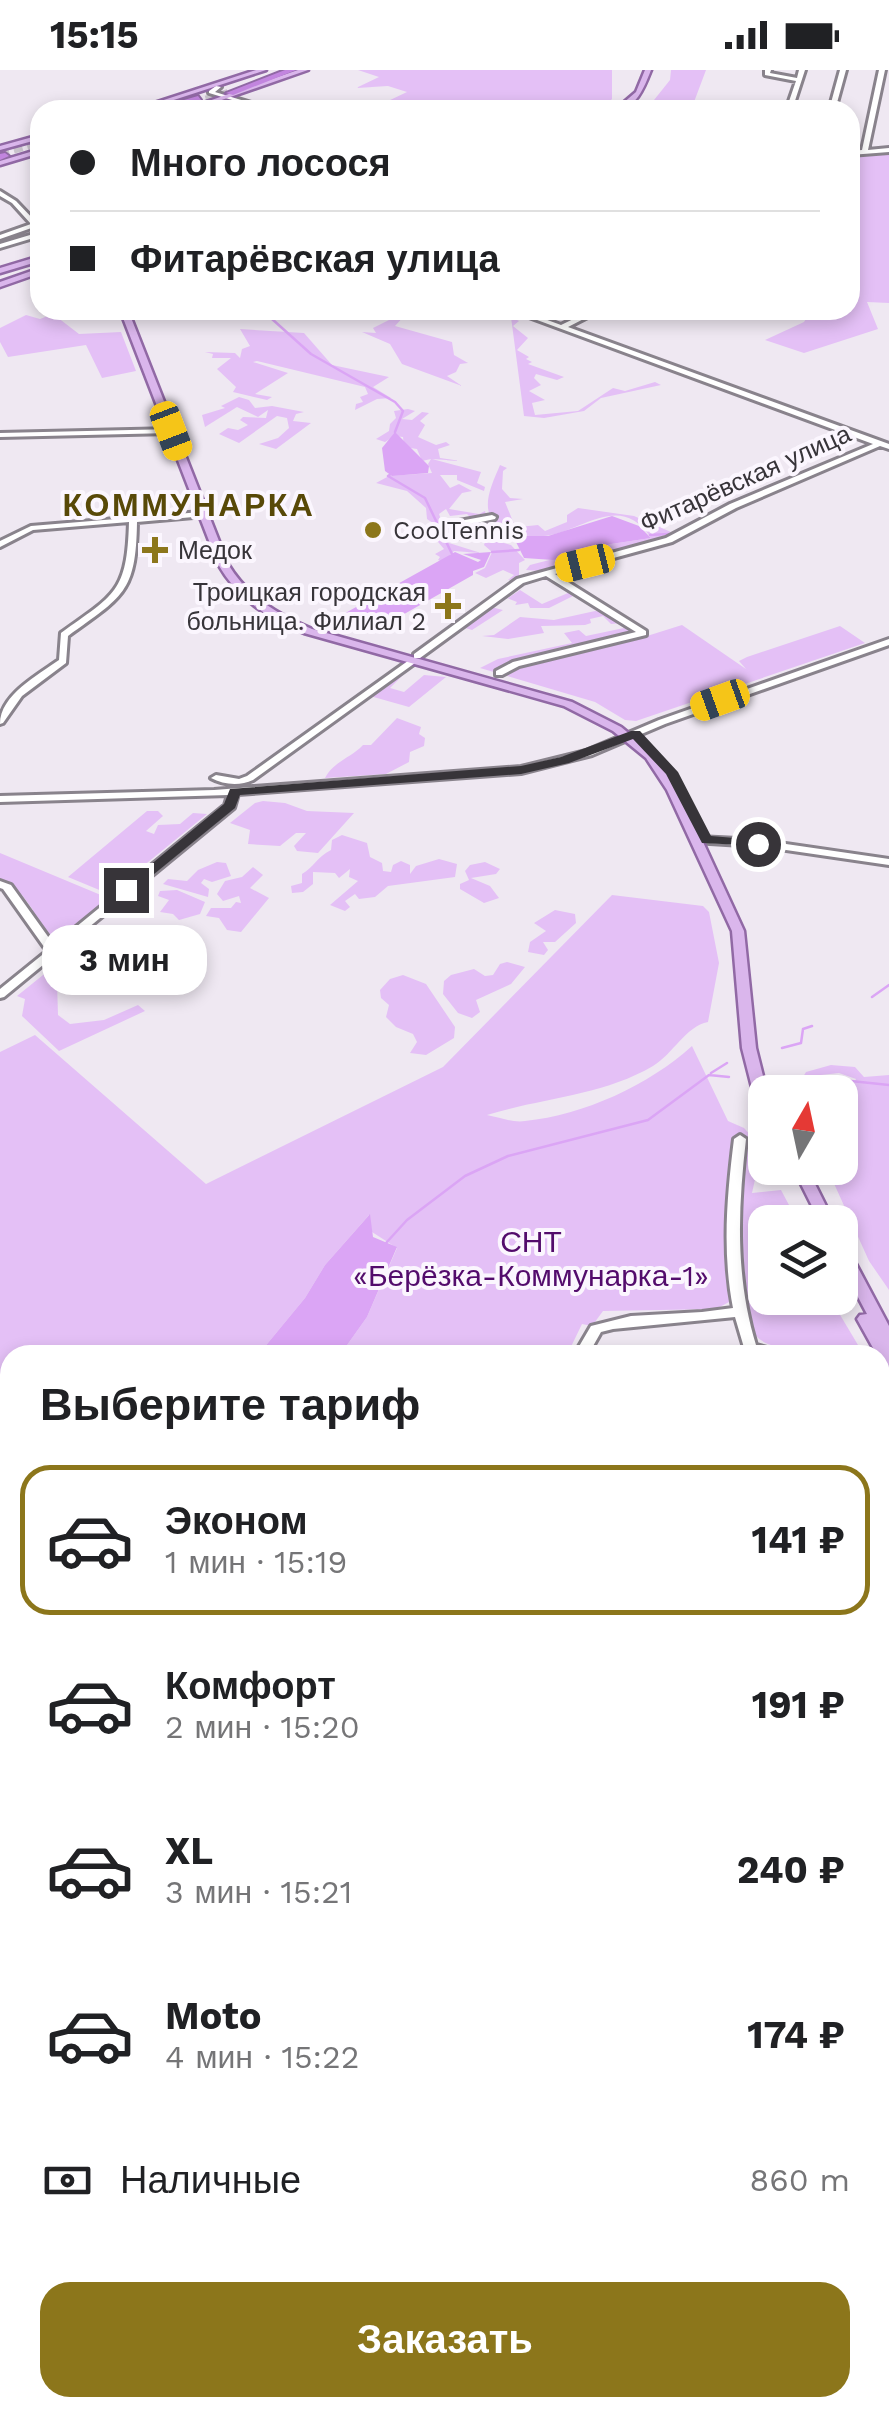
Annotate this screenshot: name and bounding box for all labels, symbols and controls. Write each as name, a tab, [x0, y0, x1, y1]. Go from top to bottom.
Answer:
text: 15:15	[50, 13, 139, 57]
text: Много лосося	[130, 141, 391, 185]
text: Фитарёвская улица	[130, 237, 500, 281]
car	[146, 398, 196, 464]
street label: Фитарёвская улица	[635, 419, 855, 538]
district label: КОММУНАРКА	[63, 486, 315, 524]
place label: CoolTennis	[393, 516, 524, 545]
marker: CoolTennis	[362, 519, 384, 541]
place label: Медок	[178, 536, 253, 565]
marker: Медок	[142, 537, 168, 563]
car	[552, 541, 618, 585]
place label: Троицкая городская больница. Филиал 2	[186, 578, 426, 636]
marker: Троицкая городская больница. Филиал 2	[435, 593, 461, 619]
car	[687, 676, 753, 724]
route start	[736, 822, 781, 867]
route end	[104, 868, 149, 913]
callout: 3 мин	[44, 925, 208, 995]
text: 3 мин	[79, 941, 170, 979]
north arrow	[748, 1075, 858, 1185]
map controls	[748, 1075, 858, 1315]
button: layers	[748, 1205, 858, 1315]
park label: СНТ «Берёзка-Коммунарка-1»	[353, 1224, 709, 1293]
text: Выберите тариф	[40, 1378, 420, 1431]
icon: car	[45, 1495, 135, 1585]
text: Эконом	[165, 1499, 308, 1543]
text: 141 ₽	[752, 1518, 845, 1562]
text: 1 мин · 15:19	[165, 1543, 347, 1581]
icon: car	[45, 1660, 135, 1750]
text: Комфорт	[165, 1664, 336, 1708]
text: 191 ₽	[752, 1683, 845, 1727]
text: 2 мин · 15:20	[165, 1708, 360, 1746]
icon: car	[45, 1825, 135, 1915]
text: XL	[165, 1829, 213, 1873]
text: 240 ₽	[737, 1848, 845, 1892]
text: 3 мин · 15:21	[165, 1873, 352, 1911]
icon: car	[45, 1990, 135, 2080]
text: Moto	[165, 1994, 261, 2038]
text: 174 ₽	[747, 2013, 845, 2057]
text: 4 мин · 15:22	[165, 2038, 359, 2076]
icon: cash	[40, 2153, 95, 2208]
text: Наличные	[120, 2158, 301, 2202]
text: 860 m	[750, 2161, 850, 2199]
button: Заказать	[40, 2282, 850, 2397]

